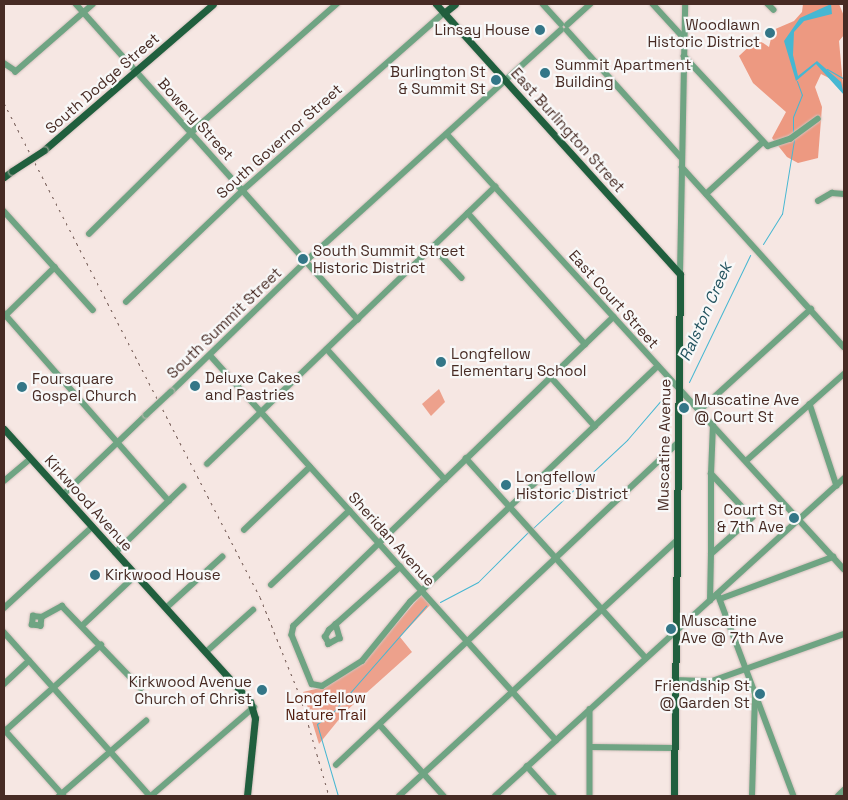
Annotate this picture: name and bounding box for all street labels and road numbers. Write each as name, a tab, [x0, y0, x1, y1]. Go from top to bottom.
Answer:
street label: South Dodge Street	[41, 29, 163, 137]
street label: East Burlington Street	[507, 64, 629, 196]
street label: Bowery Street	[154, 74, 238, 164]
street label: South Governor Street	[213, 80, 345, 202]
street label: East Court Street	[565, 246, 663, 352]
street label: South Summit Street	[163, 264, 285, 382]
street label: Muscatine Avenue	[654, 379, 674, 511]
street label: Kirkwood Avenue	[41, 451, 137, 555]
street label: Sheridan Avenue	[345, 488, 439, 590]

